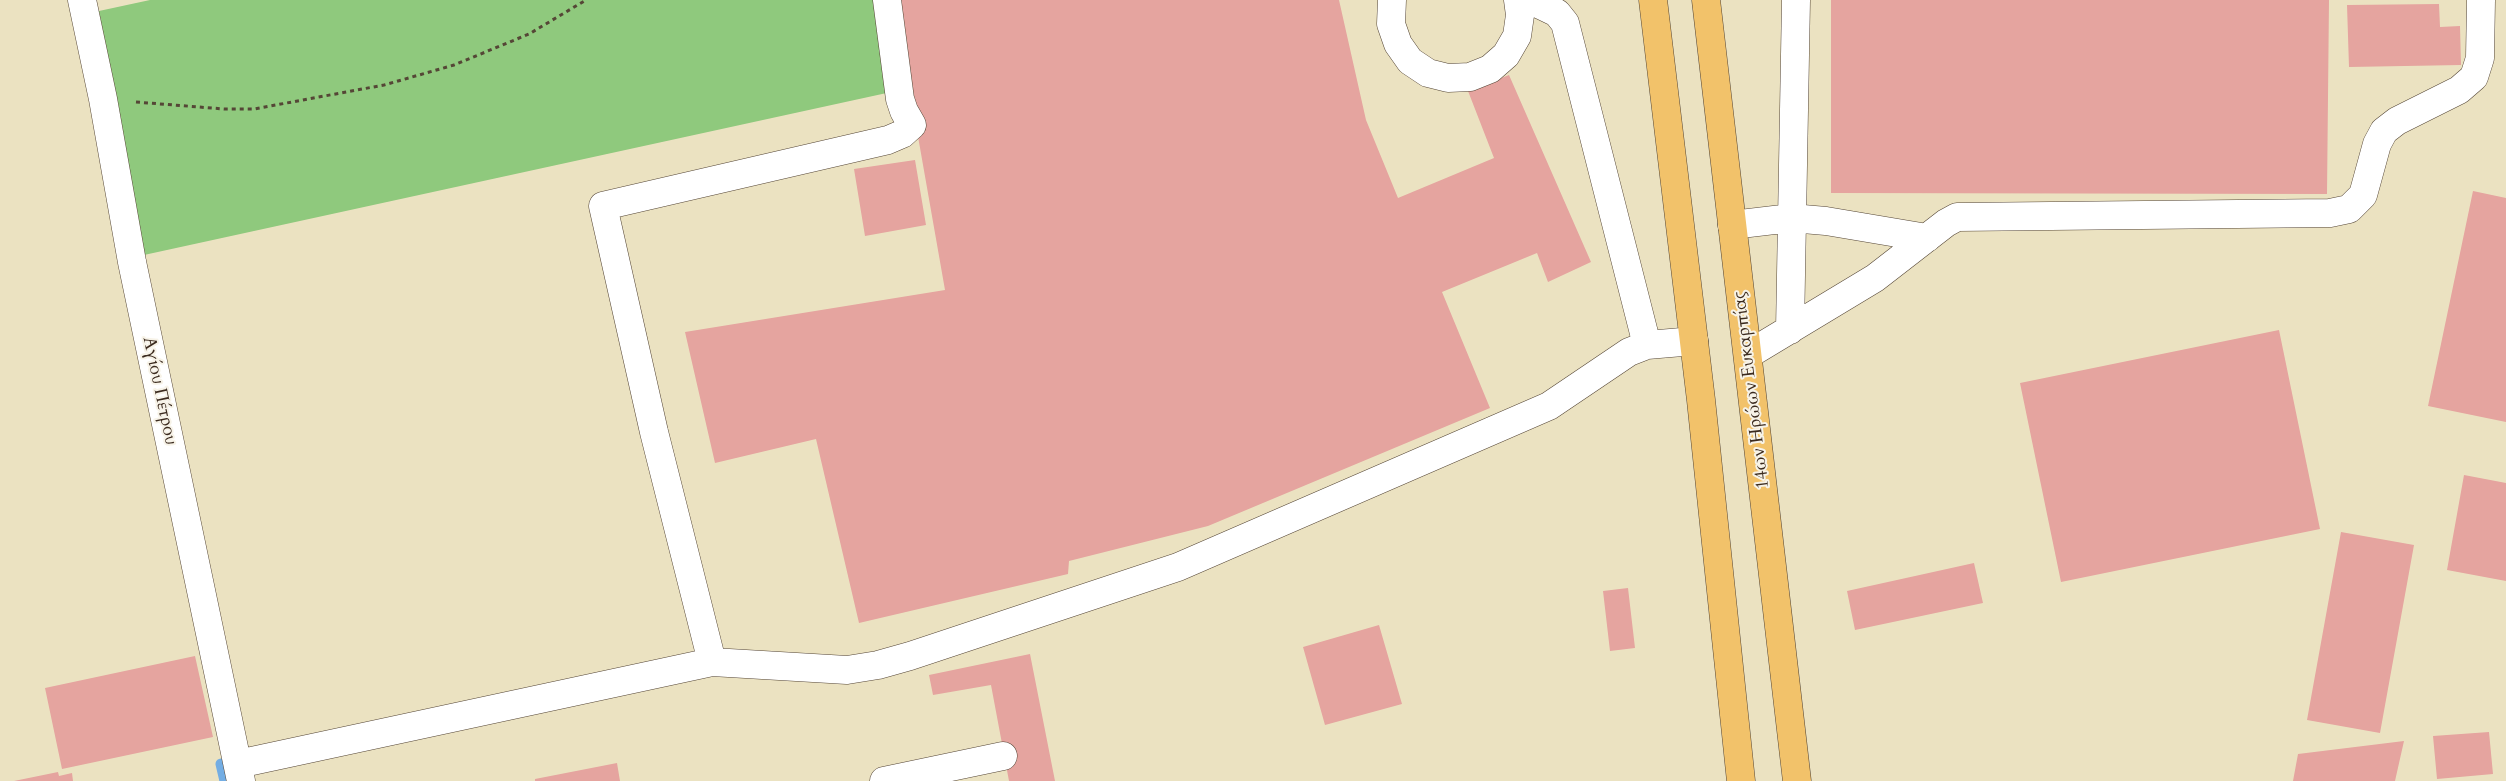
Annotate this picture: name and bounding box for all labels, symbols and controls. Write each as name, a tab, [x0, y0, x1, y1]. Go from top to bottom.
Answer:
street label: 14ων Ηρώων Ευκαρπίας	[1729, 290, 1775, 490]
street label: Αγίου Πέτρου	[137, 335, 181, 447]

